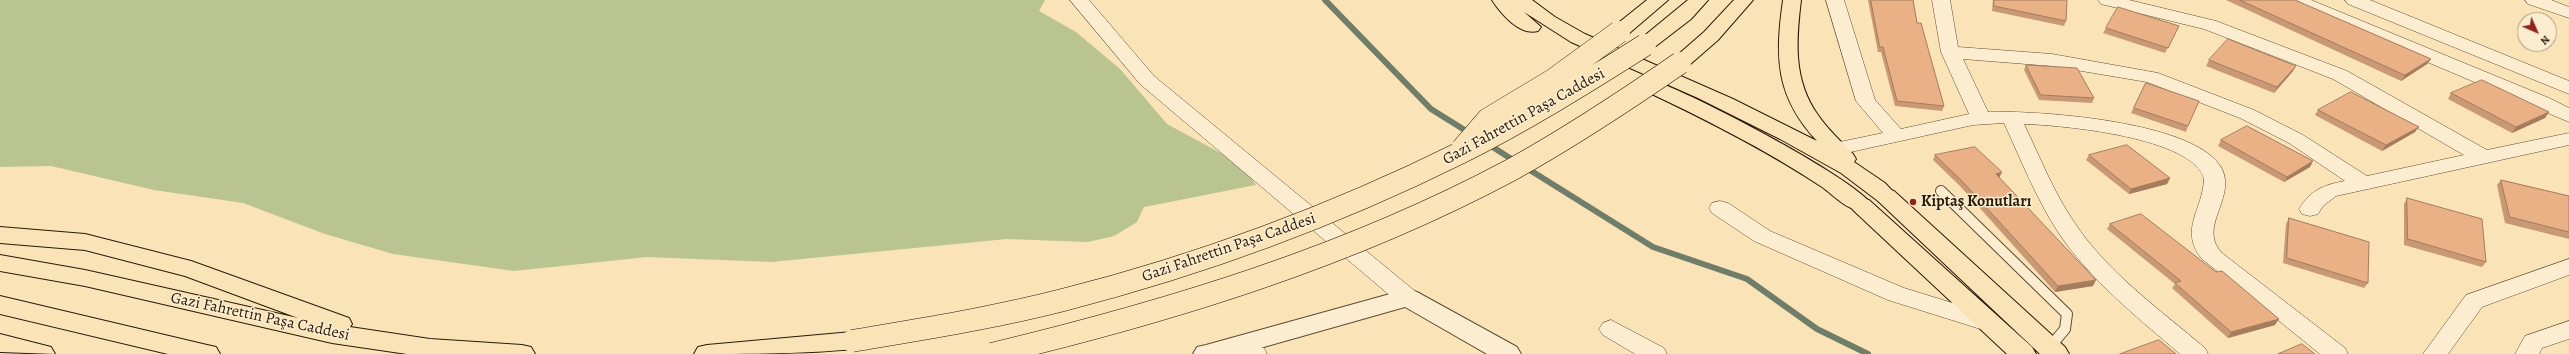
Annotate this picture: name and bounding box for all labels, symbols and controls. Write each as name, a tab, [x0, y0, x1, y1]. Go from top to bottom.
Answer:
north arrow	[2517, 12, 2557, 52]
text: N	[2537, 32, 2553, 48]
street label: Gazi Fahrettin Paşa Caddesi	[1440, 64, 1608, 170]
place label: Kiptaş Konutları	[1921, 192, 2031, 212]
marker: Kiptaş Konutları	[1908, 197, 1918, 207]
street label: Gazi Fahrettin Paşa Caddesi	[1140, 209, 1318, 287]
street label: Gazi Fahrettin Paşa Caddesi	[169, 289, 351, 345]

